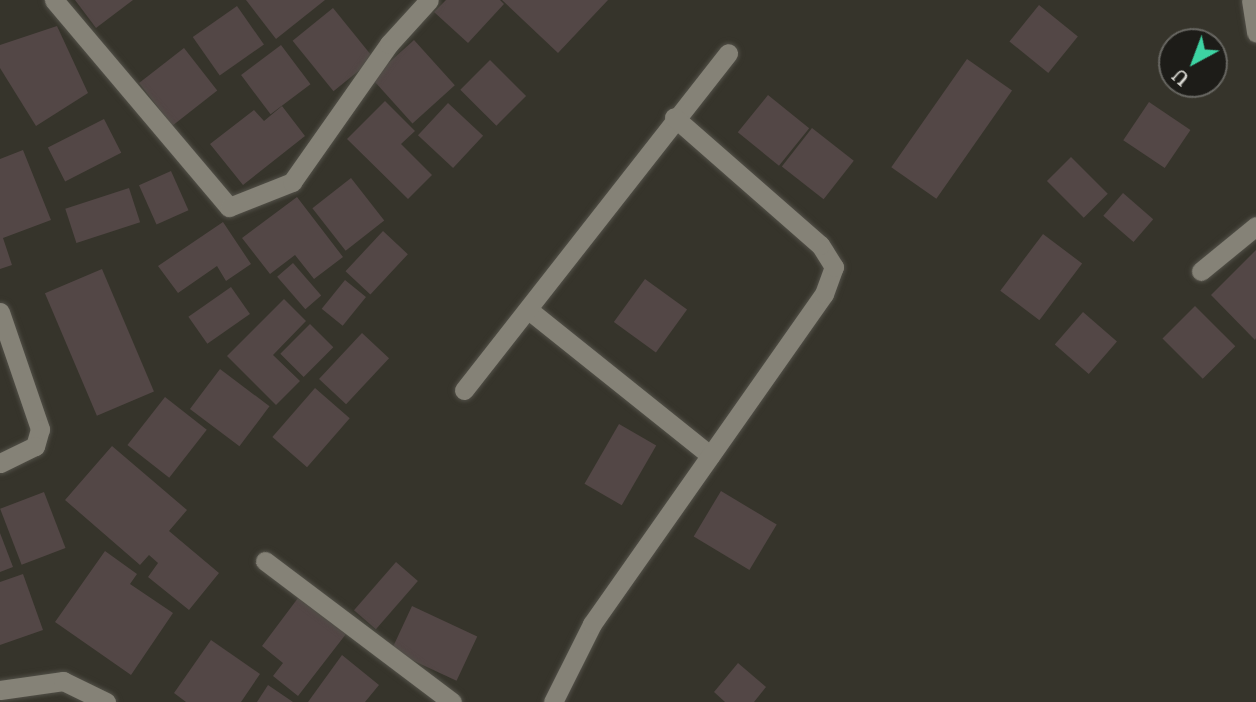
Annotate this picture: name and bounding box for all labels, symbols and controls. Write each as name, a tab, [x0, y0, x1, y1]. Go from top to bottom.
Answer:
north arrow	[1158, 28, 1228, 98]
text: U	[1167, 64, 1194, 91]

